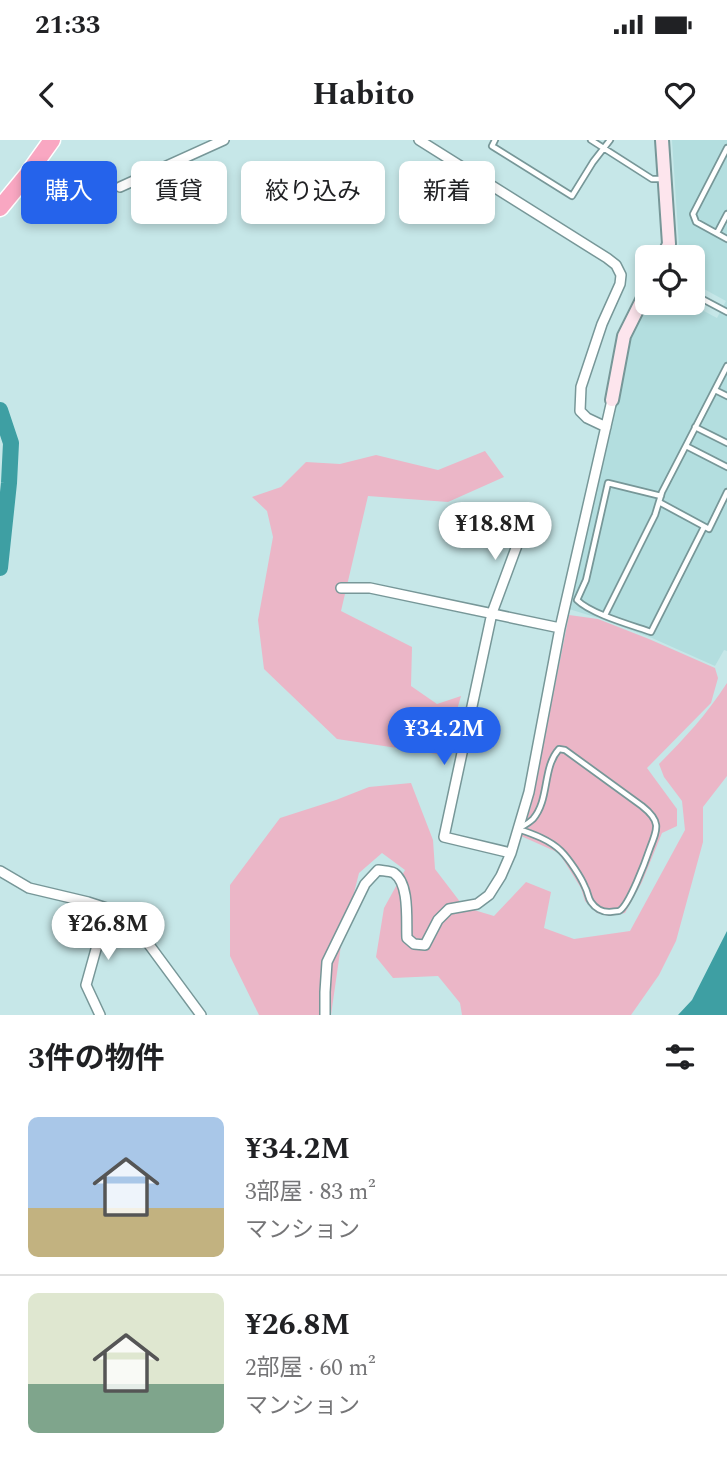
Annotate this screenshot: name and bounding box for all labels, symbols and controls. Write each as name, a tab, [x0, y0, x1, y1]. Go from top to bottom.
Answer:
text: 21:33	[35, 5, 100, 45]
text: Habito	[312, 70, 415, 119]
icon: back	[28, 76, 66, 114]
icon: heart	[661, 76, 699, 114]
chip: 購入	[21, 161, 117, 224]
chip: 賃貸	[131, 161, 227, 224]
chip: 絞り込み	[241, 161, 385, 224]
chip: 新着	[399, 161, 495, 224]
map controls	[635, 245, 705, 315]
button: locate	[635, 245, 705, 315]
pin: ¥18.8M	[438, 502, 552, 562]
text: ¥18.8M	[455, 507, 535, 542]
pin: ¥34.2M	[387, 708, 501, 767]
text: ¥34.2M	[404, 712, 484, 747]
pin: ¥26.8M	[51, 902, 165, 962]
text: ¥26.8M	[68, 907, 148, 942]
text: 3件の物件	[28, 1036, 165, 1082]
icon: filters	[661, 1038, 699, 1076]
text: ¥34.2M	[245, 1126, 350, 1172]
icon: home	[84, 1145, 168, 1229]
text: 3部屋 · 83 m²	[245, 1175, 376, 1210]
text: マンション	[245, 1213, 360, 1248]
text: ¥26.8M	[245, 1302, 350, 1348]
icon: home	[84, 1321, 168, 1405]
text: 2部屋 · 60 m²	[245, 1351, 376, 1386]
text: マンション	[245, 1389, 360, 1424]

